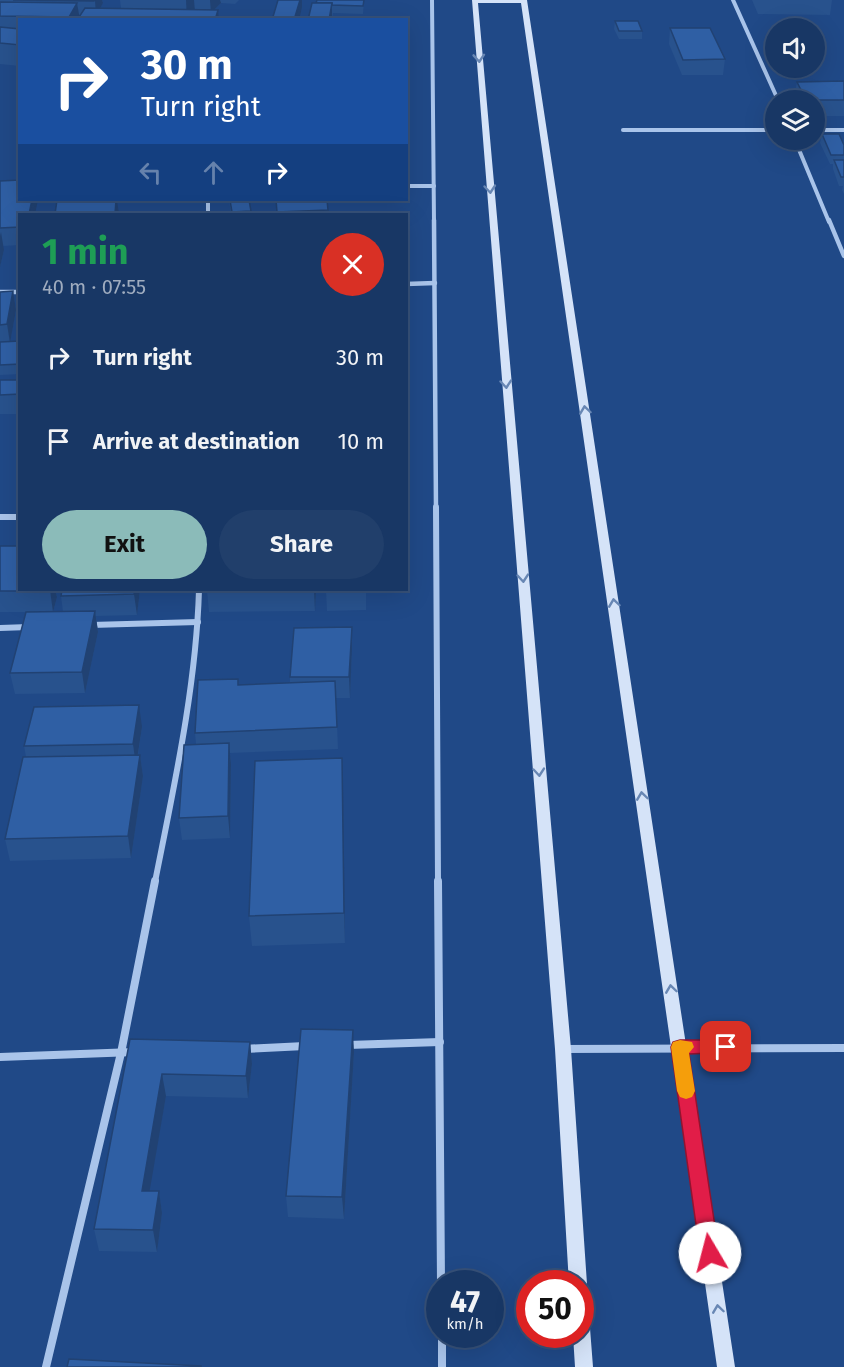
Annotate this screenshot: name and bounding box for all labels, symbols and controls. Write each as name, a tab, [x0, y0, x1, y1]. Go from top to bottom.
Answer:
map controls	[765, 18, 825, 150]
button: sound	[765, 18, 825, 78]
text: 30 m	[141, 40, 233, 90]
icon: right	[42, 42, 120, 120]
one-way arrow	[473, 54, 486, 63]
button: layers	[765, 90, 825, 150]
text: Turn right	[141, 91, 261, 123]
icon: left	[134, 156, 167, 189]
icon: ahead	[197, 156, 230, 189]
icon: right	[260, 156, 293, 189]
one-way arrow	[483, 185, 496, 194]
text: 1 min	[42, 230, 129, 274]
button: close	[321, 233, 384, 296]
text: 40 m · 07:55	[42, 275, 146, 299]
icon: right	[42, 341, 75, 374]
text: Turn right	[93, 344, 192, 371]
text: 30 m	[336, 344, 384, 371]
one-way arrow	[500, 379, 513, 388]
one-way arrow	[580, 406, 592, 415]
icon: arrive	[42, 425, 75, 458]
text: Arrive at destination	[93, 428, 300, 455]
text: 10 m	[338, 428, 384, 455]
button: Exit	[42, 510, 207, 579]
button: Share	[219, 510, 384, 579]
one-way arrow	[516, 573, 529, 582]
one-way arrow	[608, 599, 620, 608]
one-way arrow	[533, 768, 546, 777]
one-way arrow	[637, 792, 649, 801]
one-way arrow	[665, 984, 677, 994]
pin	[700, 1021, 751, 1072]
icon: arrive	[709, 1030, 742, 1063]
position arrow	[678, 1221, 742, 1285]
speed limit sign: 50	[516, 1270, 594, 1348]
text: 47	[450, 1284, 480, 1320]
one-way arrow	[712, 1305, 724, 1314]
text: km/h	[446, 1315, 484, 1333]

